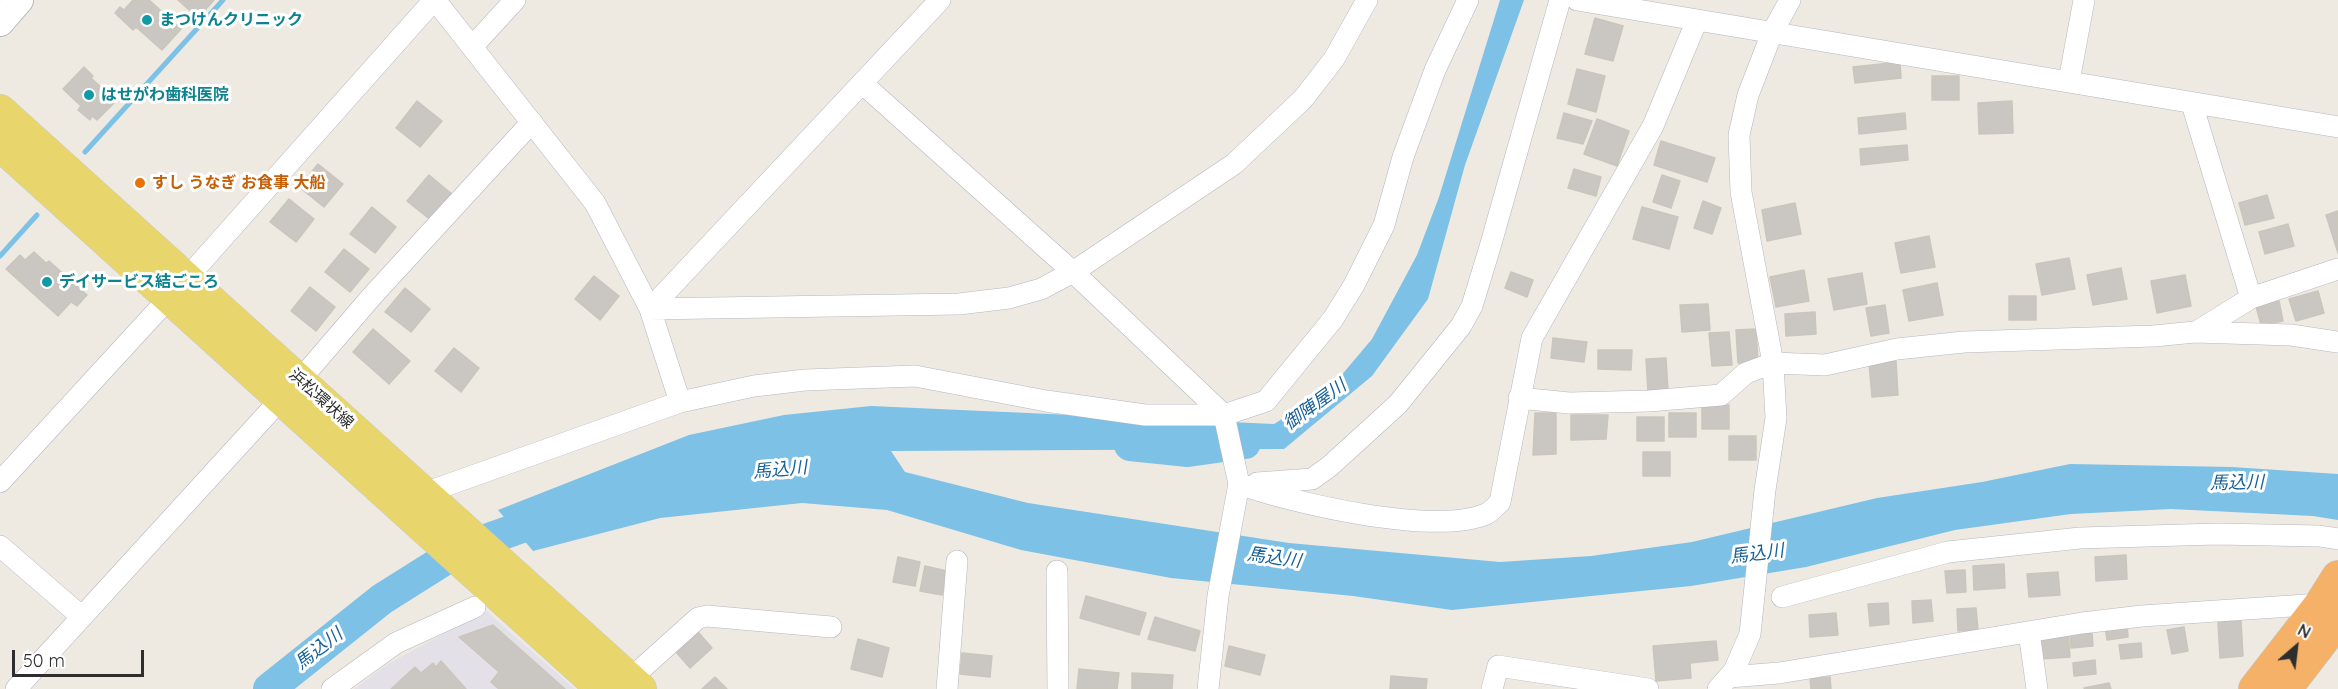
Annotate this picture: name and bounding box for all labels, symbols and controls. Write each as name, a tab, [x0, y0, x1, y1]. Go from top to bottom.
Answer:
place label: まつけんクリニック	[159, 10, 303, 30]
marker: まつけんクリニック	[140, 13, 154, 27]
place label: はせがわ歯科医院	[101, 85, 229, 105]
marker: はせがわ歯科医院	[82, 88, 96, 102]
place label: すし うなぎ お食事 大船	[152, 173, 325, 193]
marker: すし うなぎ お食事 大船	[133, 176, 147, 190]
place label: デイサービス結ごころ	[59, 272, 219, 292]
marker: デイサービス結ごころ	[40, 275, 54, 289]
street label: 浜松環状線	[285, 365, 357, 433]
water label: 御陣屋川	[1280, 375, 1350, 435]
water label: 馬込川	[752, 457, 808, 483]
water label: 馬込川	[2210, 472, 2264, 494]
water label: 馬込川	[1729, 540, 1785, 568]
water label: 馬込川	[1246, 544, 1302, 572]
north arrow	[2266, 617, 2326, 677]
text: N	[2295, 620, 2314, 643]
water label: 馬込川	[291, 624, 347, 674]
scale bar	[15, 638, 147, 676]
text: 50 m	[23, 649, 65, 672]

